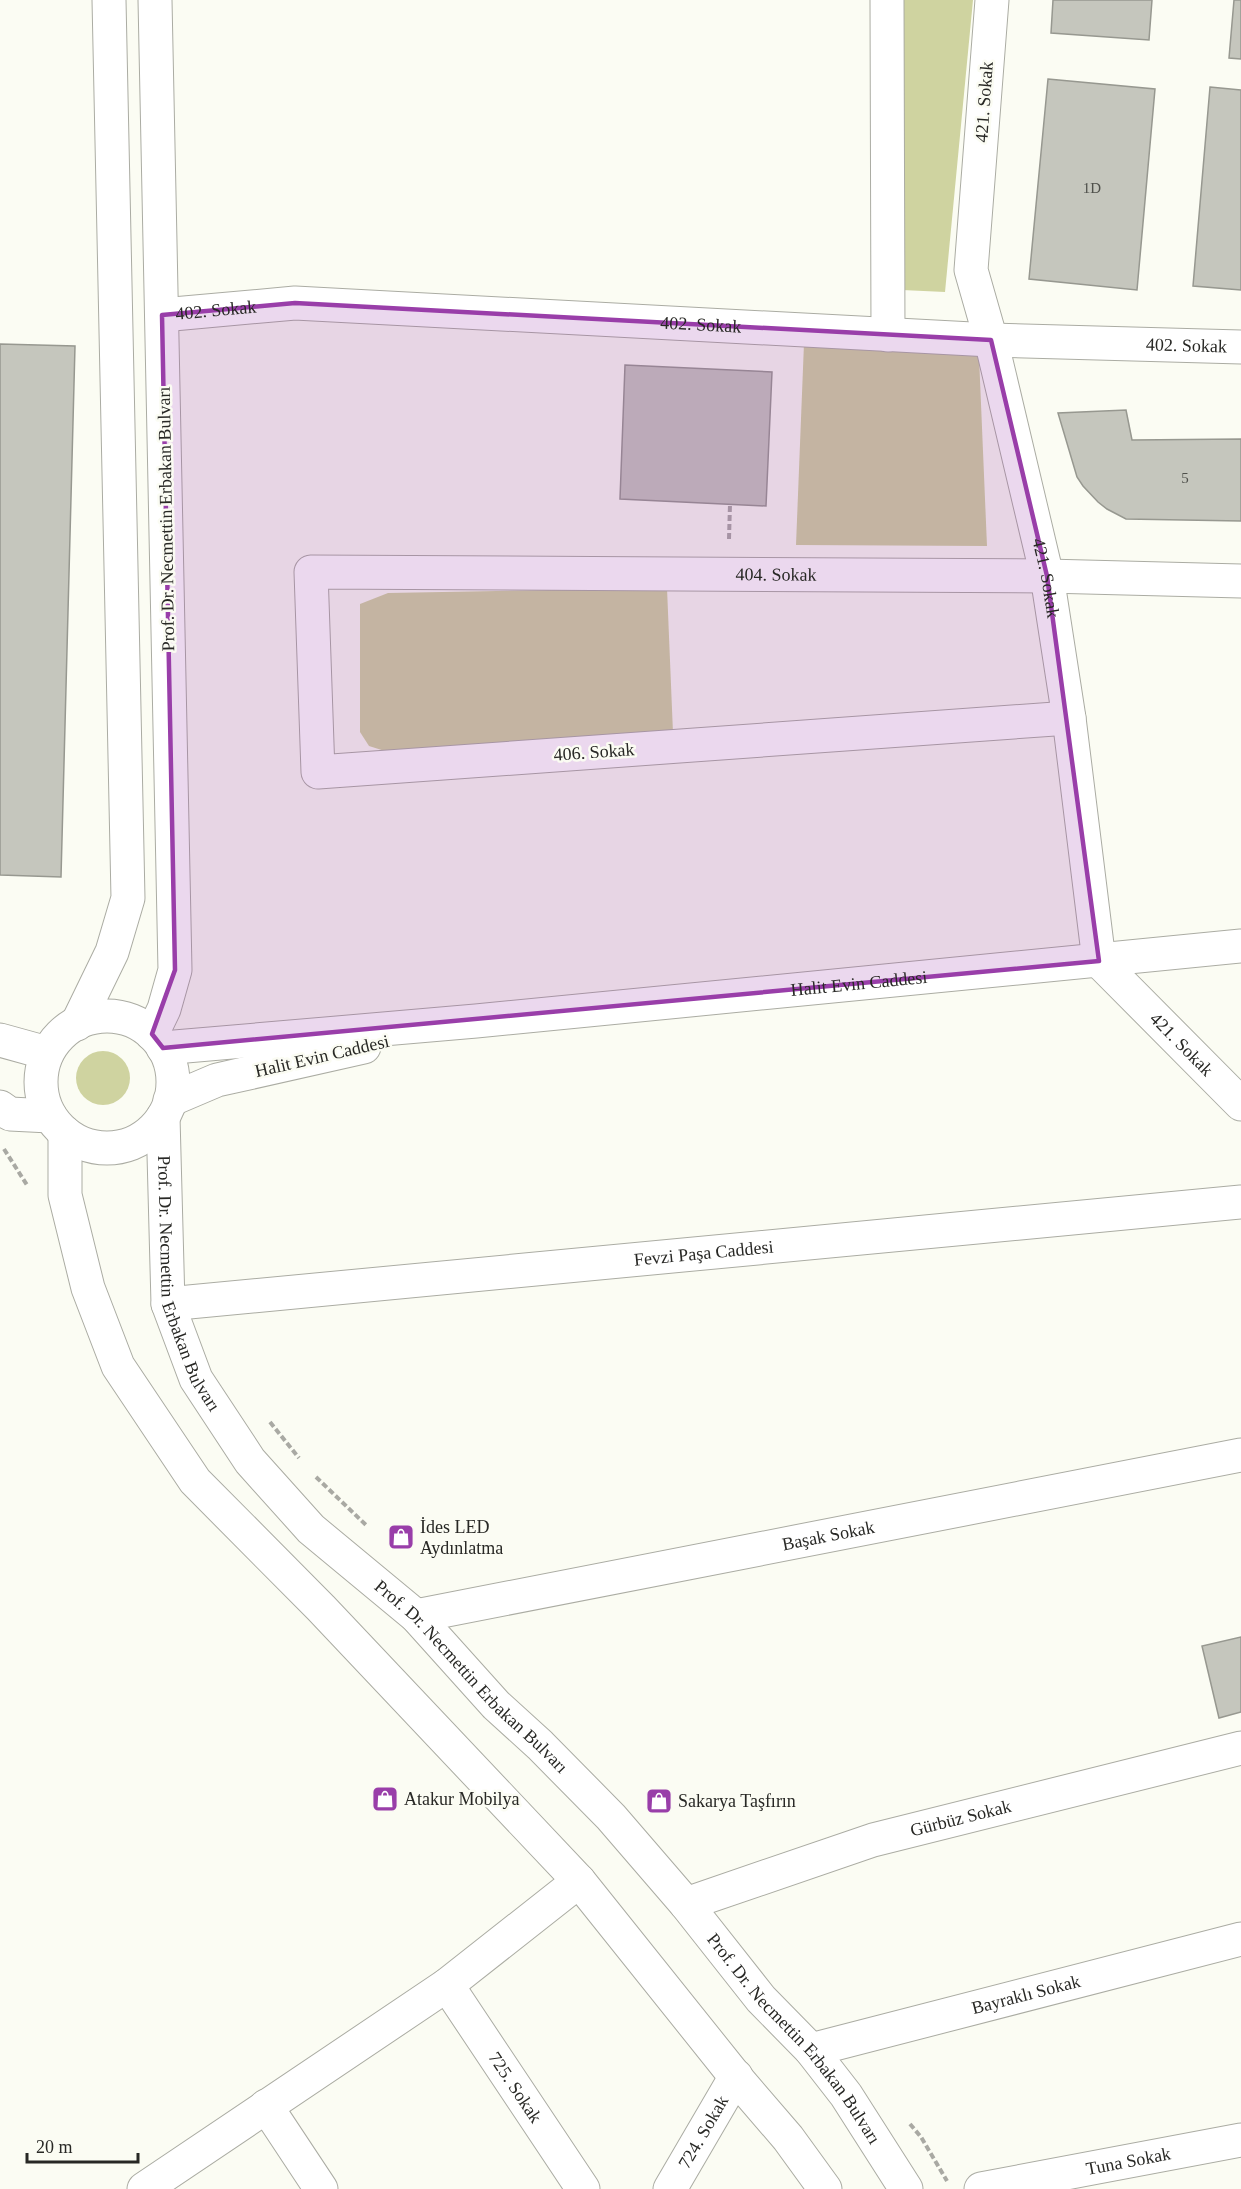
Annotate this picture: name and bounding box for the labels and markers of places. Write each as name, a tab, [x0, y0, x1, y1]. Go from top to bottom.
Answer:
place label: İdes LED Aydınlatma	[420, 1517, 503, 1558]
shop icon: İdes LED Aydınlatma	[386, 1522, 416, 1552]
shop icon: Atakur Mobilya	[370, 1784, 400, 1814]
shop icon: Sakarya Taşfırın	[644, 1786, 674, 1816]
place label: Atakur Mobilya	[404, 1789, 519, 1809]
place label: Sakarya Taşfırın	[678, 1791, 796, 1811]

